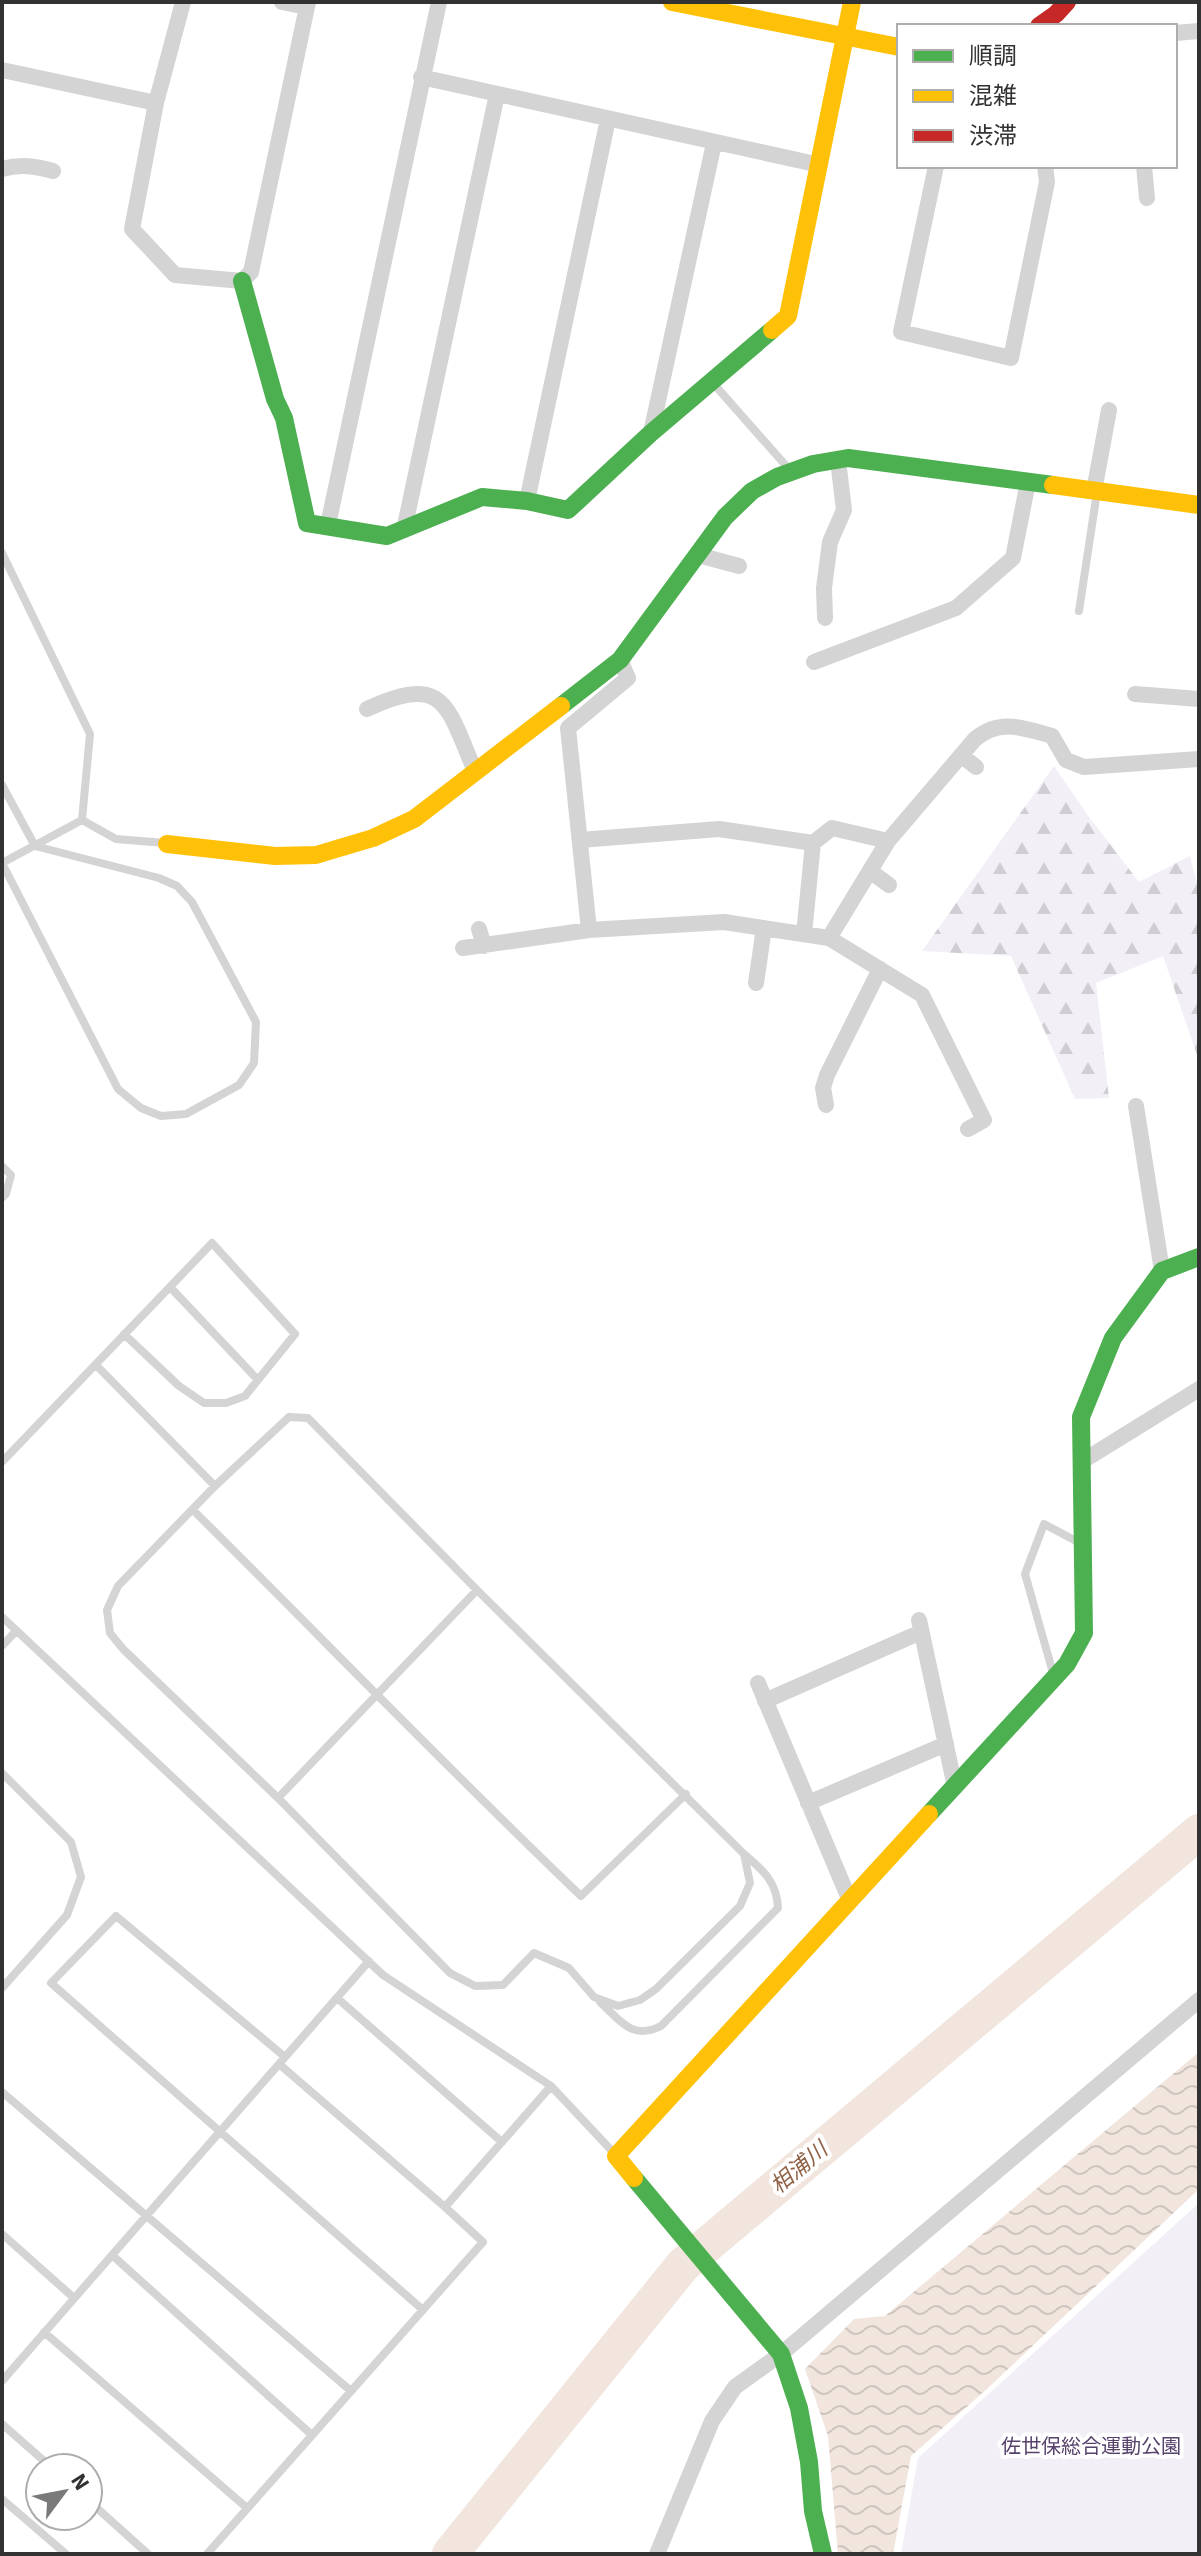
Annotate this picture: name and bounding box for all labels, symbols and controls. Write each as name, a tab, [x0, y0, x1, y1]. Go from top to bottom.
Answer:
legend	[897, 24, 1177, 168]
text: 順調	[969, 39, 1017, 74]
text: 混雑	[969, 79, 1017, 114]
text: 渋滞	[969, 119, 1017, 154]
water label: 相浦川	[763, 2133, 836, 2201]
park label: 佐世保総合運動公園	[1001, 2433, 1181, 2461]
north arrow	[24, 2452, 104, 2532]
text: N	[63, 2467, 98, 2497]

